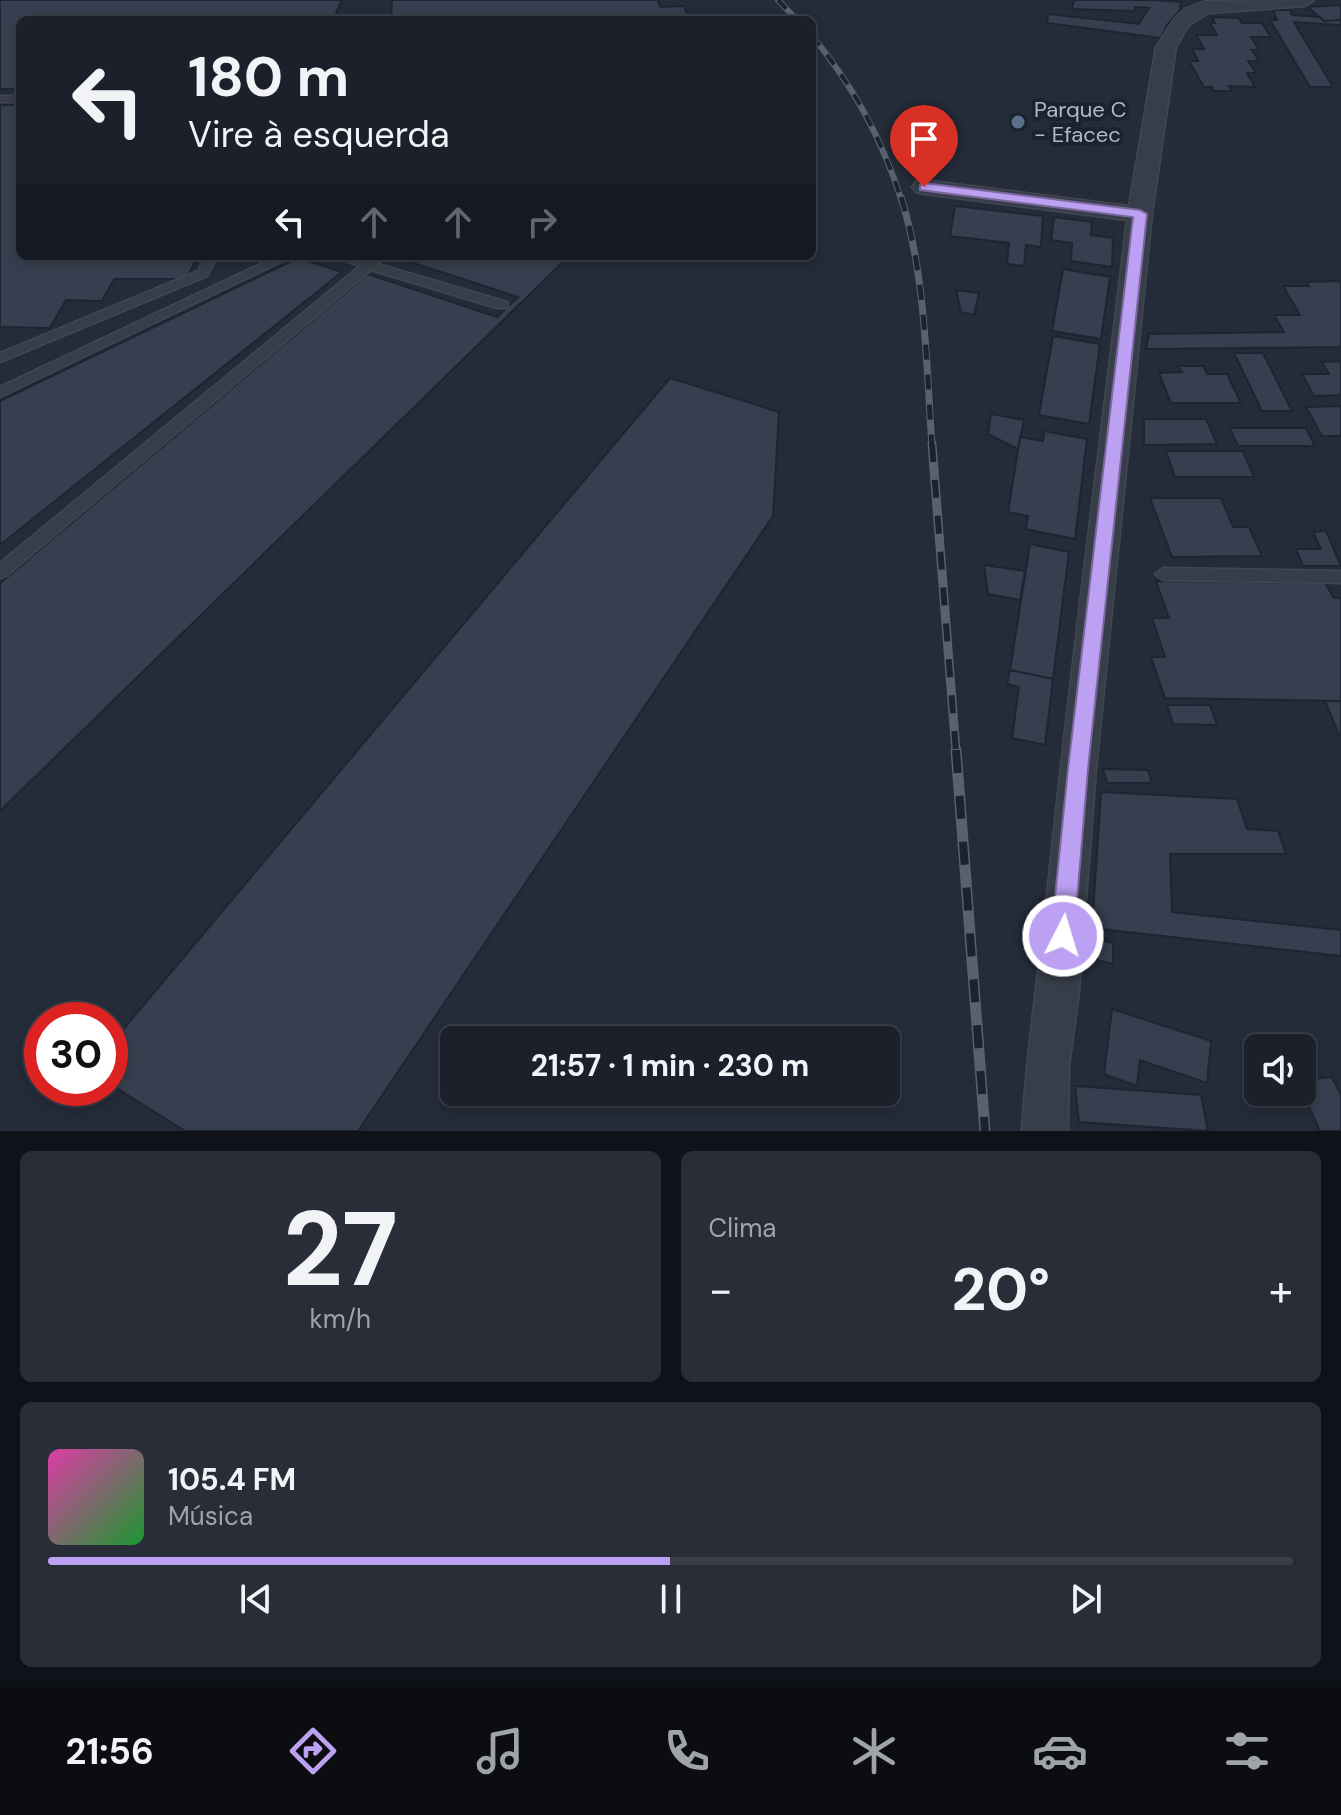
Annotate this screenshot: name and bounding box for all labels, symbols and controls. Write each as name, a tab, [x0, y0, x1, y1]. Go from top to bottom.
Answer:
text: 180 m	[188, 40, 349, 113]
icon: left	[56, 48, 160, 152]
place label: Parque C - Efacec	[1034, 95, 1126, 149]
pin	[890, 105, 958, 187]
text: Vire à esquerda	[188, 111, 450, 158]
marker: Parque C - Efacec	[1009, 113, 1027, 131]
icon: arrive	[902, 117, 946, 161]
icon: left	[268, 200, 312, 244]
icon: ahead	[352, 200, 396, 244]
icon: ahead	[436, 200, 480, 244]
icon: right	[520, 200, 564, 244]
position arrow	[1021, 894, 1105, 978]
speed limit sign: 30	[24, 1002, 128, 1106]
map controls	[1244, 1034, 1316, 1106]
button: sound	[1244, 1034, 1316, 1106]
text: 21:57 · 1 min · 230 m	[531, 1046, 809, 1085]
text: 27	[283, 1182, 398, 1317]
text: Clima	[709, 1211, 777, 1245]
text: 20°	[952, 1250, 1050, 1329]
text: −	[709, 1261, 733, 1319]
text: +	[1269, 1261, 1293, 1319]
text: km/h	[310, 1302, 371, 1336]
text: 105.4 FM	[168, 1460, 296, 1499]
text: Música	[168, 1499, 253, 1533]
icon: previous	[234, 1577, 278, 1621]
icon: pause	[649, 1577, 693, 1621]
icon: next	[1064, 1577, 1108, 1621]
icon: directions	[285, 1723, 341, 1779]
icon: music	[472, 1723, 528, 1779]
icon: phone	[659, 1723, 715, 1779]
icon: climate	[846, 1723, 902, 1779]
icon: car	[1032, 1723, 1088, 1779]
icon: filters	[1219, 1723, 1275, 1779]
text: 21:56	[65, 1728, 154, 1775]

